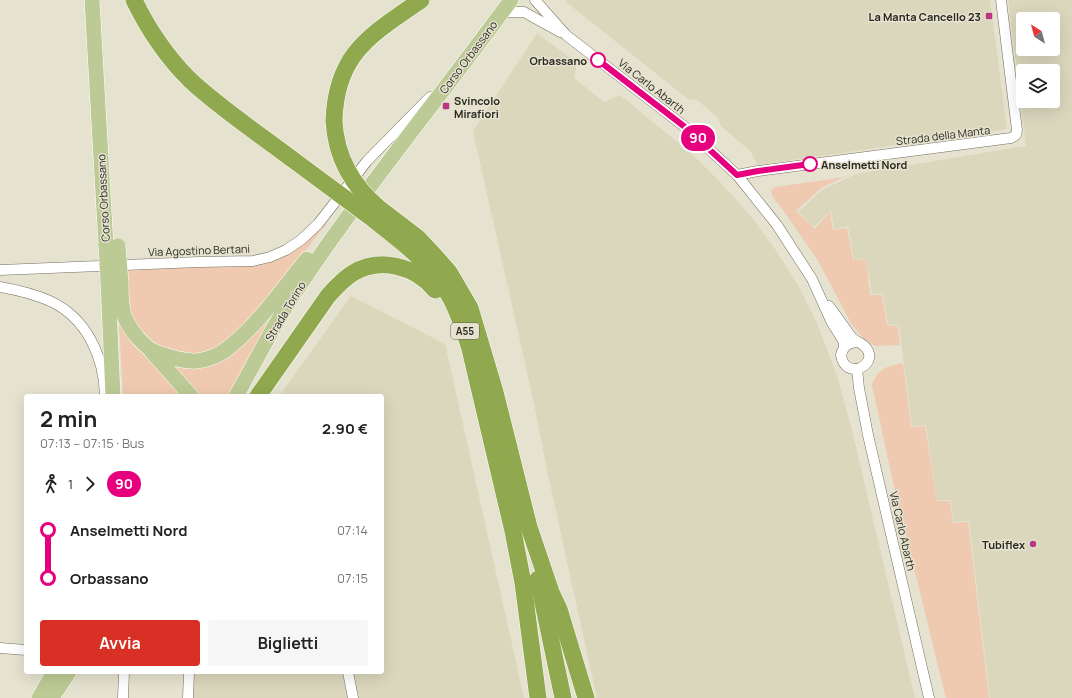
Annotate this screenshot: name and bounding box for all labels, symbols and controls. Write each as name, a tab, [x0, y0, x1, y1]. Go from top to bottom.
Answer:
place label: La Manta Cancello 23	[869, 9, 981, 24]
marker: La Manta Cancello 23	[984, 11, 994, 21]
north arrow	[1016, 12, 1060, 56]
map controls	[1016, 12, 1060, 108]
street label: Corso Orbassano	[436, 17, 501, 97]
marker: Orbassano	[590, 52, 606, 68]
place label: Orbassano	[529, 53, 587, 68]
street label: Via Carlo Abarth	[615, 55, 689, 117]
button: layers	[1016, 64, 1060, 108]
place label: Svincolo Mirafiori	[454, 93, 500, 121]
marker: Svincolo Mirafiori	[441, 101, 451, 111]
street label: Strada della Manta	[895, 122, 991, 148]
line badge: 90	[680, 125, 716, 151]
text: 90	[689, 128, 707, 147]
street label: Corso Orbassano	[93, 153, 113, 242]
marker: Anselmetti Nord	[802, 156, 818, 172]
place label: Anselmetti Nord	[821, 157, 907, 172]
street label: Via Agostino Bertani	[148, 241, 250, 259]
street label: Strada Torino	[261, 278, 309, 344]
road number: A55	[451, 323, 479, 339]
text: 2 min	[40, 404, 97, 434]
text: 2.90 €	[322, 418, 368, 439]
text: 07:13 – 07:15 · Bus	[40, 434, 144, 452]
icon: walk	[40, 473, 62, 495]
icon: forward	[79, 473, 101, 495]
text: 90	[115, 474, 133, 493]
text: 1	[68, 475, 73, 493]
street label: Via Carlo Abarth	[887, 490, 919, 572]
text: Anselmetti Nord	[70, 520, 188, 541]
text: 07:14	[337, 521, 368, 539]
place label: Tubiflex	[982, 537, 1025, 552]
marker: Tubiflex	[1028, 539, 1038, 549]
text: Orbassano	[70, 568, 149, 589]
text: 07:15	[337, 569, 368, 587]
button: Avvia	[40, 620, 200, 666]
button: Biglietti	[208, 620, 368, 666]

